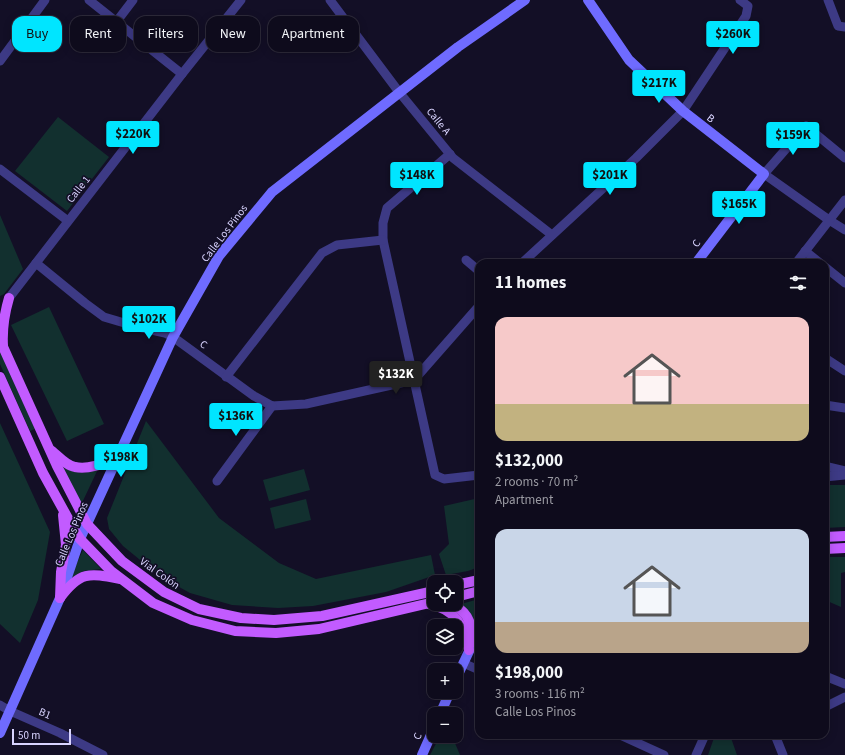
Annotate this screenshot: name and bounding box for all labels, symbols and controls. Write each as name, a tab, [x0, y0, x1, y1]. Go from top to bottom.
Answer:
chip: Buy	[12, 16, 62, 52]
chip: Rent	[70, 16, 126, 52]
chip: Filters	[134, 16, 198, 52]
chip: New	[206, 16, 260, 52]
chip: Apartment	[268, 16, 359, 52]
pin: $260K	[705, 21, 761, 55]
text: $260K	[715, 25, 751, 43]
pin: $217K	[631, 70, 687, 104]
text: $217K	[641, 74, 677, 92]
street label: Calle A	[423, 105, 454, 138]
street label: B	[704, 110, 718, 127]
pin: $220K	[105, 121, 161, 155]
pin: $159K	[765, 122, 821, 156]
text: $220K	[115, 125, 151, 143]
text: $159K	[775, 126, 811, 144]
pin: $148K	[389, 162, 445, 196]
pin: $201K	[582, 162, 638, 196]
text: $148K	[399, 166, 435, 184]
text: $201K	[592, 166, 628, 184]
street label: Calle 1	[63, 173, 94, 206]
pin: $165K	[711, 191, 767, 225]
text: $165K	[721, 195, 757, 213]
street label: Calle Los Pinos	[198, 201, 251, 265]
street label: C	[689, 236, 704, 250]
text: 11 homes	[495, 271, 566, 295]
icon: filters	[787, 272, 809, 294]
pin: $102K	[121, 306, 177, 340]
text: $102K	[131, 310, 167, 328]
street label: C	[197, 336, 211, 352]
icon: home	[616, 343, 688, 415]
pin: $132K	[368, 361, 424, 395]
text: $132K	[378, 365, 414, 383]
pin: $136K	[208, 403, 264, 437]
text: $136K	[218, 407, 254, 425]
pin: $198K	[93, 444, 149, 478]
text: $198K	[103, 448, 139, 466]
text: $132,000	[495, 449, 563, 473]
text: 2 rooms · 70 m²	[495, 473, 578, 491]
text: Apartment	[495, 491, 553, 509]
street label: Calle Los Pinos	[51, 499, 92, 569]
street label: Vial Colón	[137, 554, 183, 593]
icon: home	[616, 555, 688, 627]
map controls	[427, 575, 463, 743]
button: locate	[427, 575, 463, 611]
button: layers	[427, 619, 463, 655]
text: $198,000	[495, 661, 563, 685]
button: +	[427, 663, 463, 699]
text: 3 rooms · 116 m²	[495, 685, 585, 703]
text: Calle Los Pinos	[495, 703, 576, 721]
street label: B1	[36, 704, 53, 723]
button: −	[427, 707, 463, 743]
scale bar	[12, 727, 71, 746]
text: 50 m	[18, 728, 40, 743]
street label: C	[409, 730, 426, 742]

